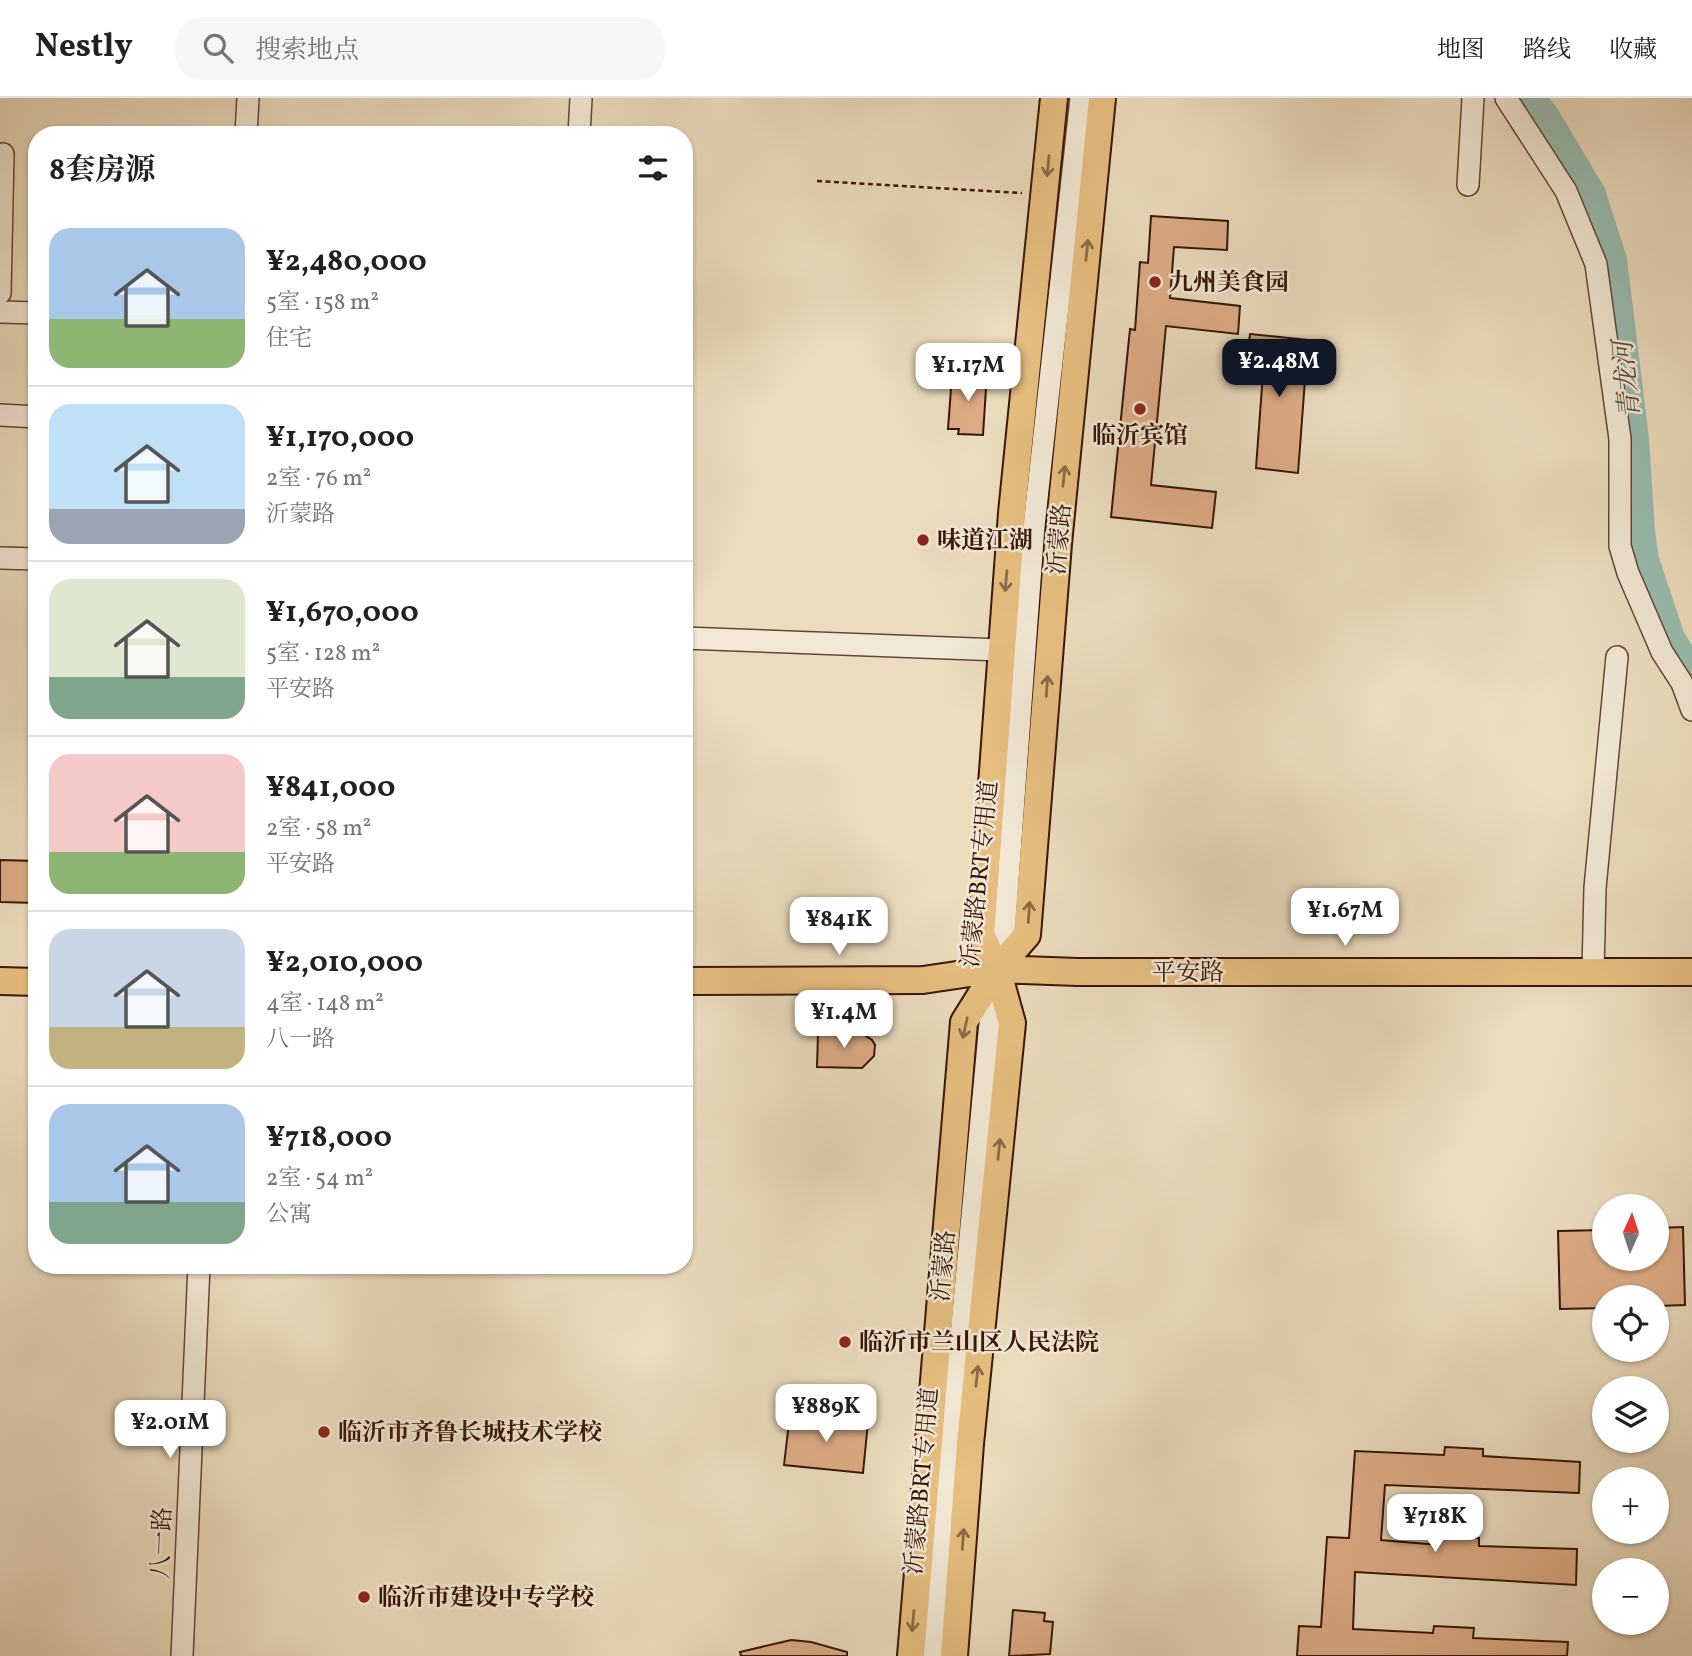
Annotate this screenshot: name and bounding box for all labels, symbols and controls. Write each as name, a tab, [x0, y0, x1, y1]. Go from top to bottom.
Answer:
search box	[175, 17, 665, 80]
text: Nestly	[35, 25, 133, 71]
icon: search	[199, 29, 237, 67]
text: 搜索地点	[255, 33, 359, 69]
text: 地图	[1437, 34, 1485, 68]
text: 路线	[1523, 34, 1571, 68]
text: 收藏	[1609, 34, 1657, 68]
icon: filters	[634, 149, 672, 187]
text: 8套房源	[49, 150, 155, 192]
one-way arrow	[1041, 154, 1054, 177]
one-way arrow	[1081, 239, 1094, 262]
text: ¥2,480,000	[266, 241, 427, 283]
icon: home	[105, 256, 189, 340]
place label: 九州美食园	[1169, 267, 1289, 301]
marker: 九州美食园	[1147, 274, 1163, 290]
text: 5室 · 158 m²	[266, 287, 379, 319]
text: 住宅	[266, 323, 312, 355]
water label: 青龙河	[1606, 335, 1650, 420]
pin: ¥2.48M	[1222, 340, 1336, 399]
pin: ¥1.17M	[911, 344, 1025, 403]
text: ¥2.48M	[1238, 346, 1320, 378]
text: ¥1.17M	[932, 350, 1004, 382]
marker: 临沂宾馆	[1132, 401, 1148, 417]
text: ¥1,170,000	[266, 417, 414, 459]
place label: 临沂宾馆	[1092, 420, 1188, 454]
icon: home	[105, 432, 189, 516]
text: 2室 · 76 m²	[266, 463, 371, 495]
one-way arrow	[1058, 465, 1071, 488]
text: 沂蒙路	[266, 499, 335, 531]
street label: 沂蒙路	[1041, 502, 1081, 577]
place label: 味道江湖	[937, 525, 1033, 559]
marker: 味道江湖	[915, 532, 931, 548]
one-way arrow	[999, 569, 1012, 592]
text: ¥1,670,000	[266, 592, 419, 634]
icon: home	[105, 607, 189, 691]
text: 5室 · 128 m²	[266, 638, 380, 670]
text: 平安路	[266, 674, 335, 706]
one-way arrow	[1041, 675, 1054, 697]
text: ¥841,000	[266, 767, 396, 809]
street label: 沂蒙路BRT专用道	[954, 779, 1008, 969]
icon: home	[105, 782, 189, 866]
text: 2室 · 58 m²	[266, 813, 371, 845]
text: 平安路	[266, 849, 335, 881]
pin: ¥1.67M	[1288, 888, 1402, 948]
text: ¥1.67M	[1307, 895, 1383, 927]
pin: ¥841K	[790, 898, 888, 957]
one-way arrow	[1023, 902, 1036, 924]
text: ¥841K	[806, 904, 872, 936]
text: ¥2,010,000	[266, 942, 423, 984]
icon: home	[105, 957, 189, 1041]
street label: 平安路	[1152, 957, 1224, 991]
text: 4室 · 148 m²	[266, 988, 384, 1020]
pin: ¥1.4M	[795, 990, 893, 1050]
text: ¥1.4M	[811, 997, 877, 1029]
one-way arrow	[957, 1017, 970, 1039]
text: 八一路	[266, 1024, 335, 1056]
text: ¥718,000	[266, 1117, 392, 1159]
icon: home	[105, 1132, 189, 1216]
one-way arrow	[993, 1139, 1006, 1161]
text: 2室 · 54 m²	[266, 1163, 373, 1195]
north arrow	[1592, 1194, 1670, 1270]
map controls	[1592, 1194, 1669, 1635]
text: 公寓	[266, 1199, 312, 1231]
street label: 沂蒙路	[925, 1229, 965, 1304]
button: locate	[1592, 1285, 1669, 1362]
place label: 临沂市兰山区人民法院	[859, 1327, 1099, 1361]
marker: 临沂市兰山区人民法院	[837, 1334, 853, 1350]
one-way arrow	[971, 1365, 984, 1388]
button: layers	[1592, 1376, 1669, 1453]
pin: ¥889K	[777, 1384, 875, 1444]
street label: 沂蒙路BRT专用道	[898, 1386, 948, 1576]
text: ¥889K	[792, 1391, 860, 1423]
pin: ¥2.01M	[113, 1400, 227, 1460]
text: ¥2.01M	[131, 1407, 209, 1439]
place label: 临沂市齐鲁长城技术学校	[338, 1417, 602, 1451]
marker: 临沂市齐鲁长城技术学校	[316, 1424, 332, 1440]
button: +	[1592, 1467, 1669, 1544]
pin: ¥718K	[1386, 1494, 1484, 1554]
text: ¥718K	[1403, 1501, 1467, 1533]
street label: 八一路	[145, 1506, 181, 1580]
one-way arrow	[957, 1528, 970, 1551]
button: −	[1592, 1558, 1669, 1635]
place label: 临沂市建设中专学校	[378, 1582, 594, 1616]
marker: 临沂市建设中专学校	[356, 1589, 372, 1605]
one-way arrow	[906, 1609, 919, 1632]

